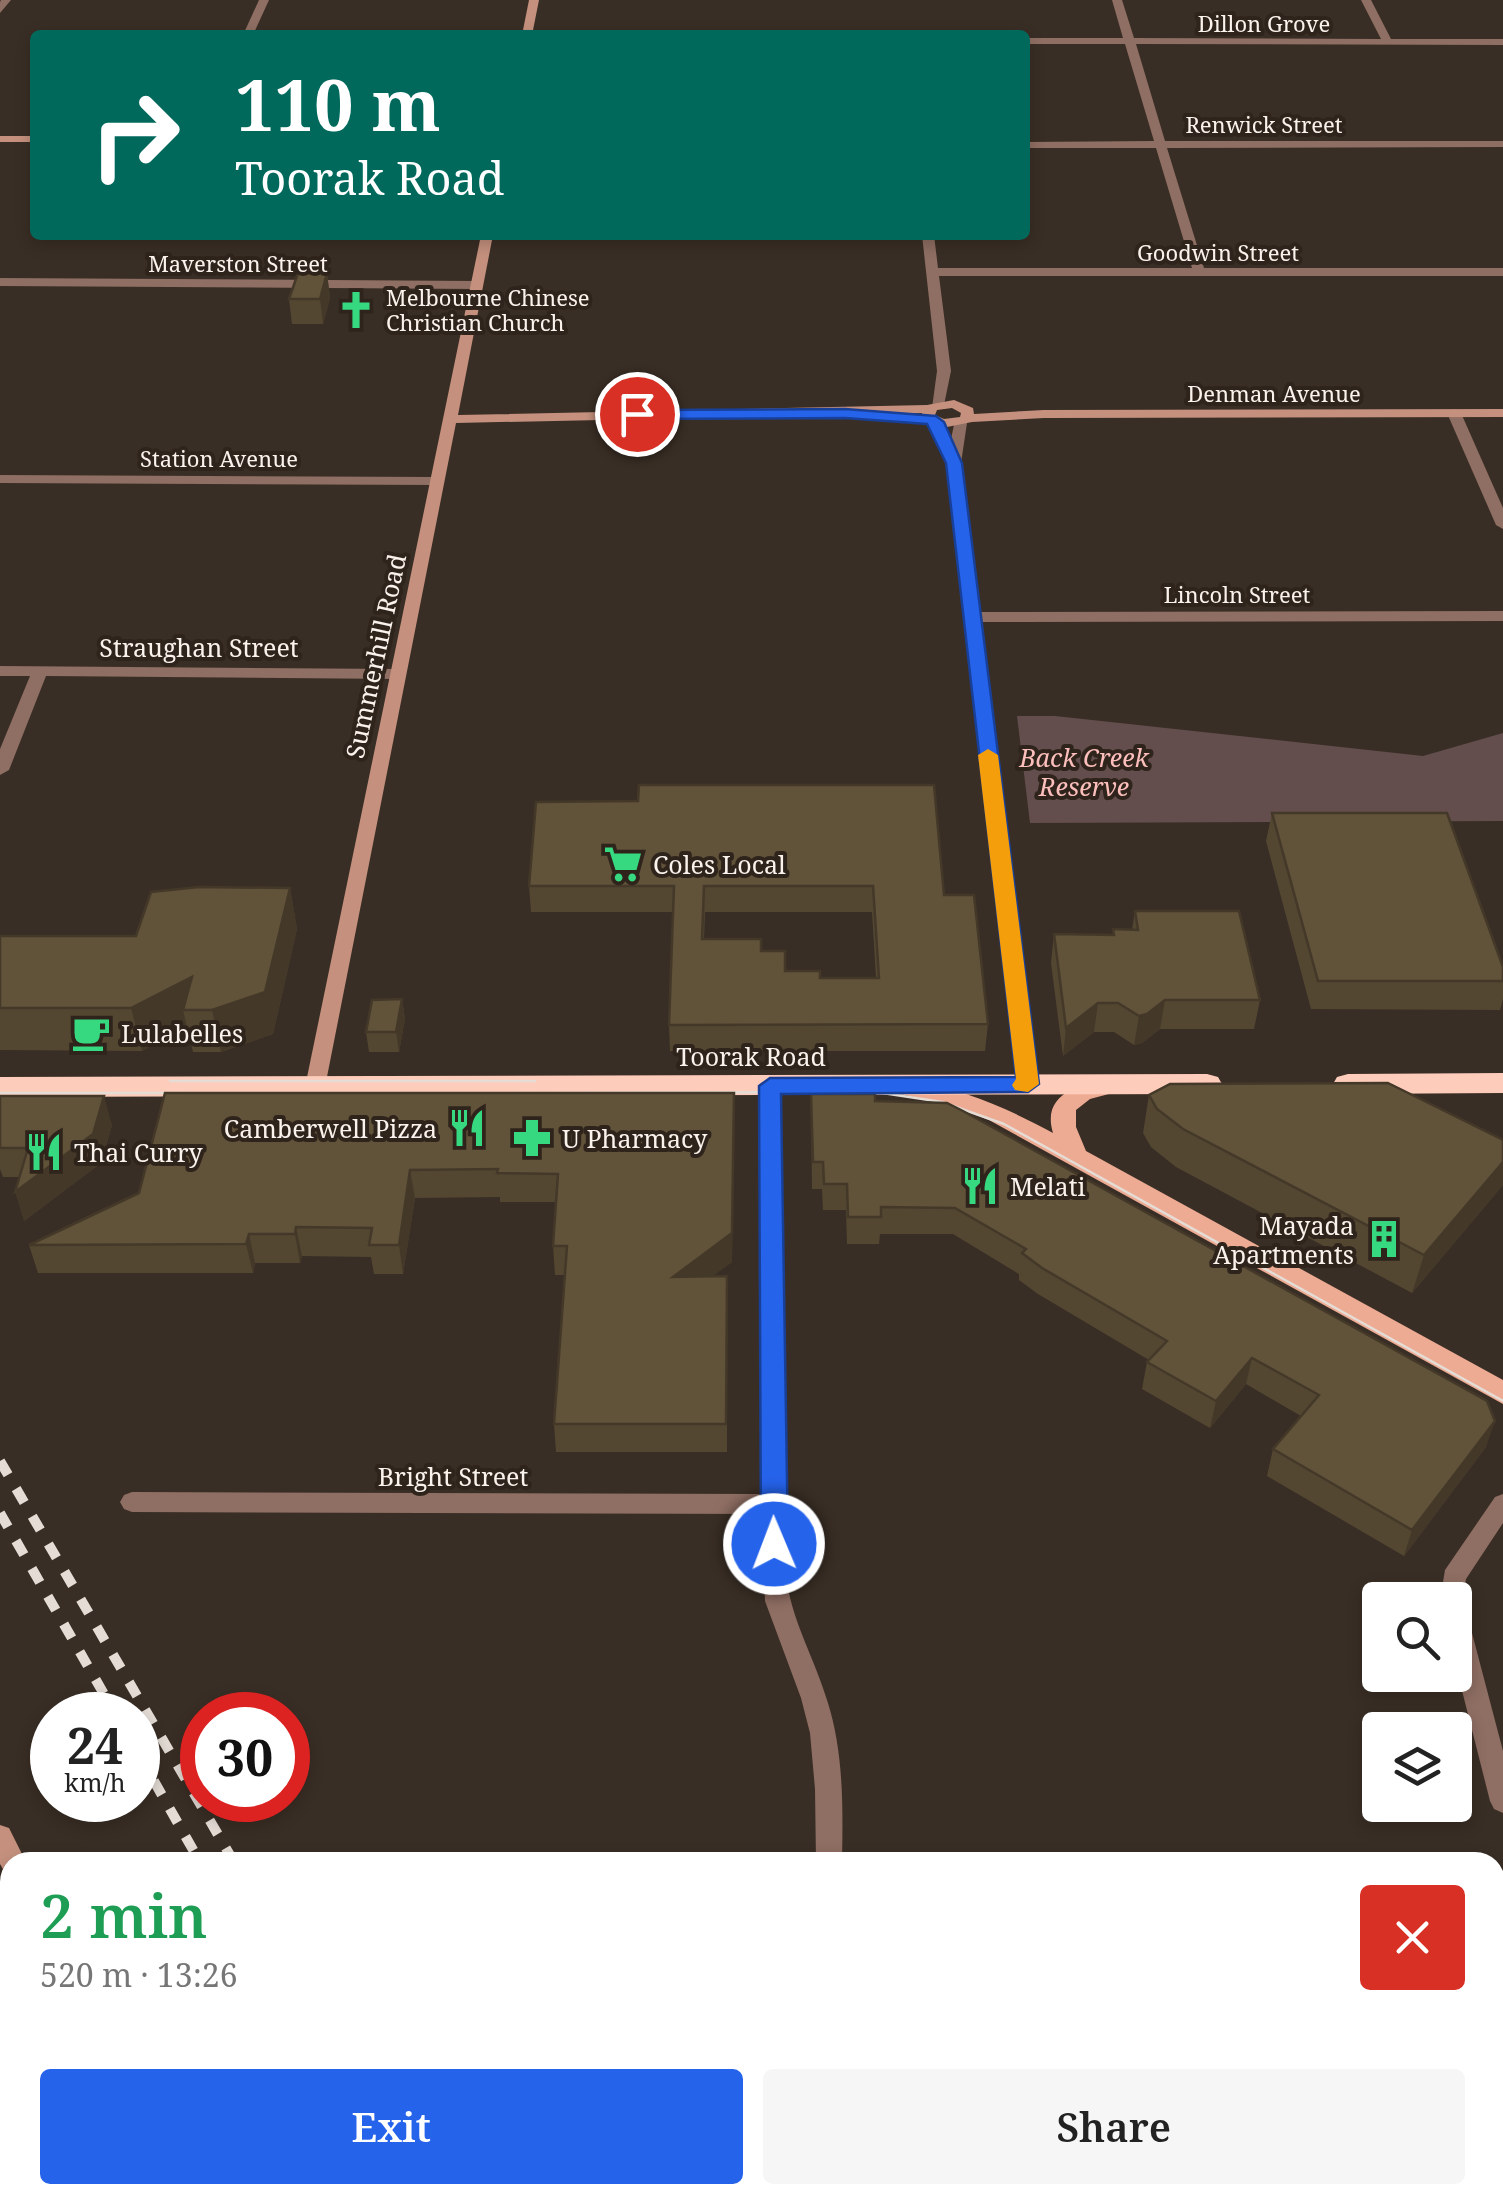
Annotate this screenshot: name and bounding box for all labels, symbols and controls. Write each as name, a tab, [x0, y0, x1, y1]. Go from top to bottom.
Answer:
street label: Dillon Grove	[1198, 8, 1330, 38]
text: 110 m	[235, 56, 441, 152]
icon: right	[70, 70, 200, 200]
street label: Renwick Street	[1185, 109, 1343, 139]
text: Toorak Road	[235, 147, 504, 208]
street label: Goodwin Street	[1137, 237, 1299, 267]
street label: Maverston Street	[148, 248, 328, 278]
place label: Melbourne Chinese Christian Church	[386, 282, 590, 337]
church icon: Melbourne Chinese Christian Church	[335, 289, 377, 331]
pin	[595, 372, 680, 457]
street label: Denman Avenue	[1187, 378, 1361, 408]
icon: arrive	[610, 387, 665, 442]
street label: Station Avenue	[140, 443, 298, 473]
street label: Summerhill Road	[337, 551, 413, 761]
street label: Lincoln Street	[1164, 579, 1311, 609]
street label: Straughan Street	[99, 630, 299, 664]
park label: Back Creek Reserve	[1018, 740, 1150, 803]
supermarket icon: Coles Local	[602, 843, 644, 885]
place label: Coles Local	[653, 847, 786, 881]
cafe icon: Lulabelles	[70, 1012, 112, 1054]
place label: Lulabelles	[121, 1016, 243, 1050]
street label: Toorak Road	[676, 1039, 826, 1073]
restaurant icon: Camberwell Pizza	[446, 1107, 488, 1149]
place label: Camberwell Pizza	[224, 1111, 437, 1145]
pharmacy icon: U Pharmacy	[511, 1117, 553, 1159]
place label: U Pharmacy	[562, 1121, 708, 1155]
restaurant icon: Thai Curry	[23, 1131, 65, 1173]
place label: Thai Curry	[74, 1135, 204, 1169]
restaurant icon: Melati	[959, 1165, 1001, 1207]
place label: Melati	[1010, 1169, 1085, 1203]
place label: Mayada Apartments	[1213, 1208, 1354, 1271]
building icon: Mayada Apartments	[1363, 1218, 1405, 1260]
street label: Bright Street	[378, 1459, 528, 1493]
position arrow	[722, 1492, 826, 1596]
map controls	[1362, 1582, 1472, 1822]
button: search	[1362, 1582, 1472, 1692]
speed limit sign: 30	[180, 1692, 310, 1822]
text: 24	[67, 1711, 123, 1779]
button: layers	[1362, 1712, 1472, 1822]
text: km/h	[64, 1765, 126, 1799]
text: 2 min	[40, 1874, 208, 1956]
button: close	[1360, 1885, 1465, 1990]
text: 520 m · 13:26	[40, 1953, 238, 1996]
button: Exit	[40, 2069, 743, 2184]
button: Share	[763, 2069, 1465, 2184]

